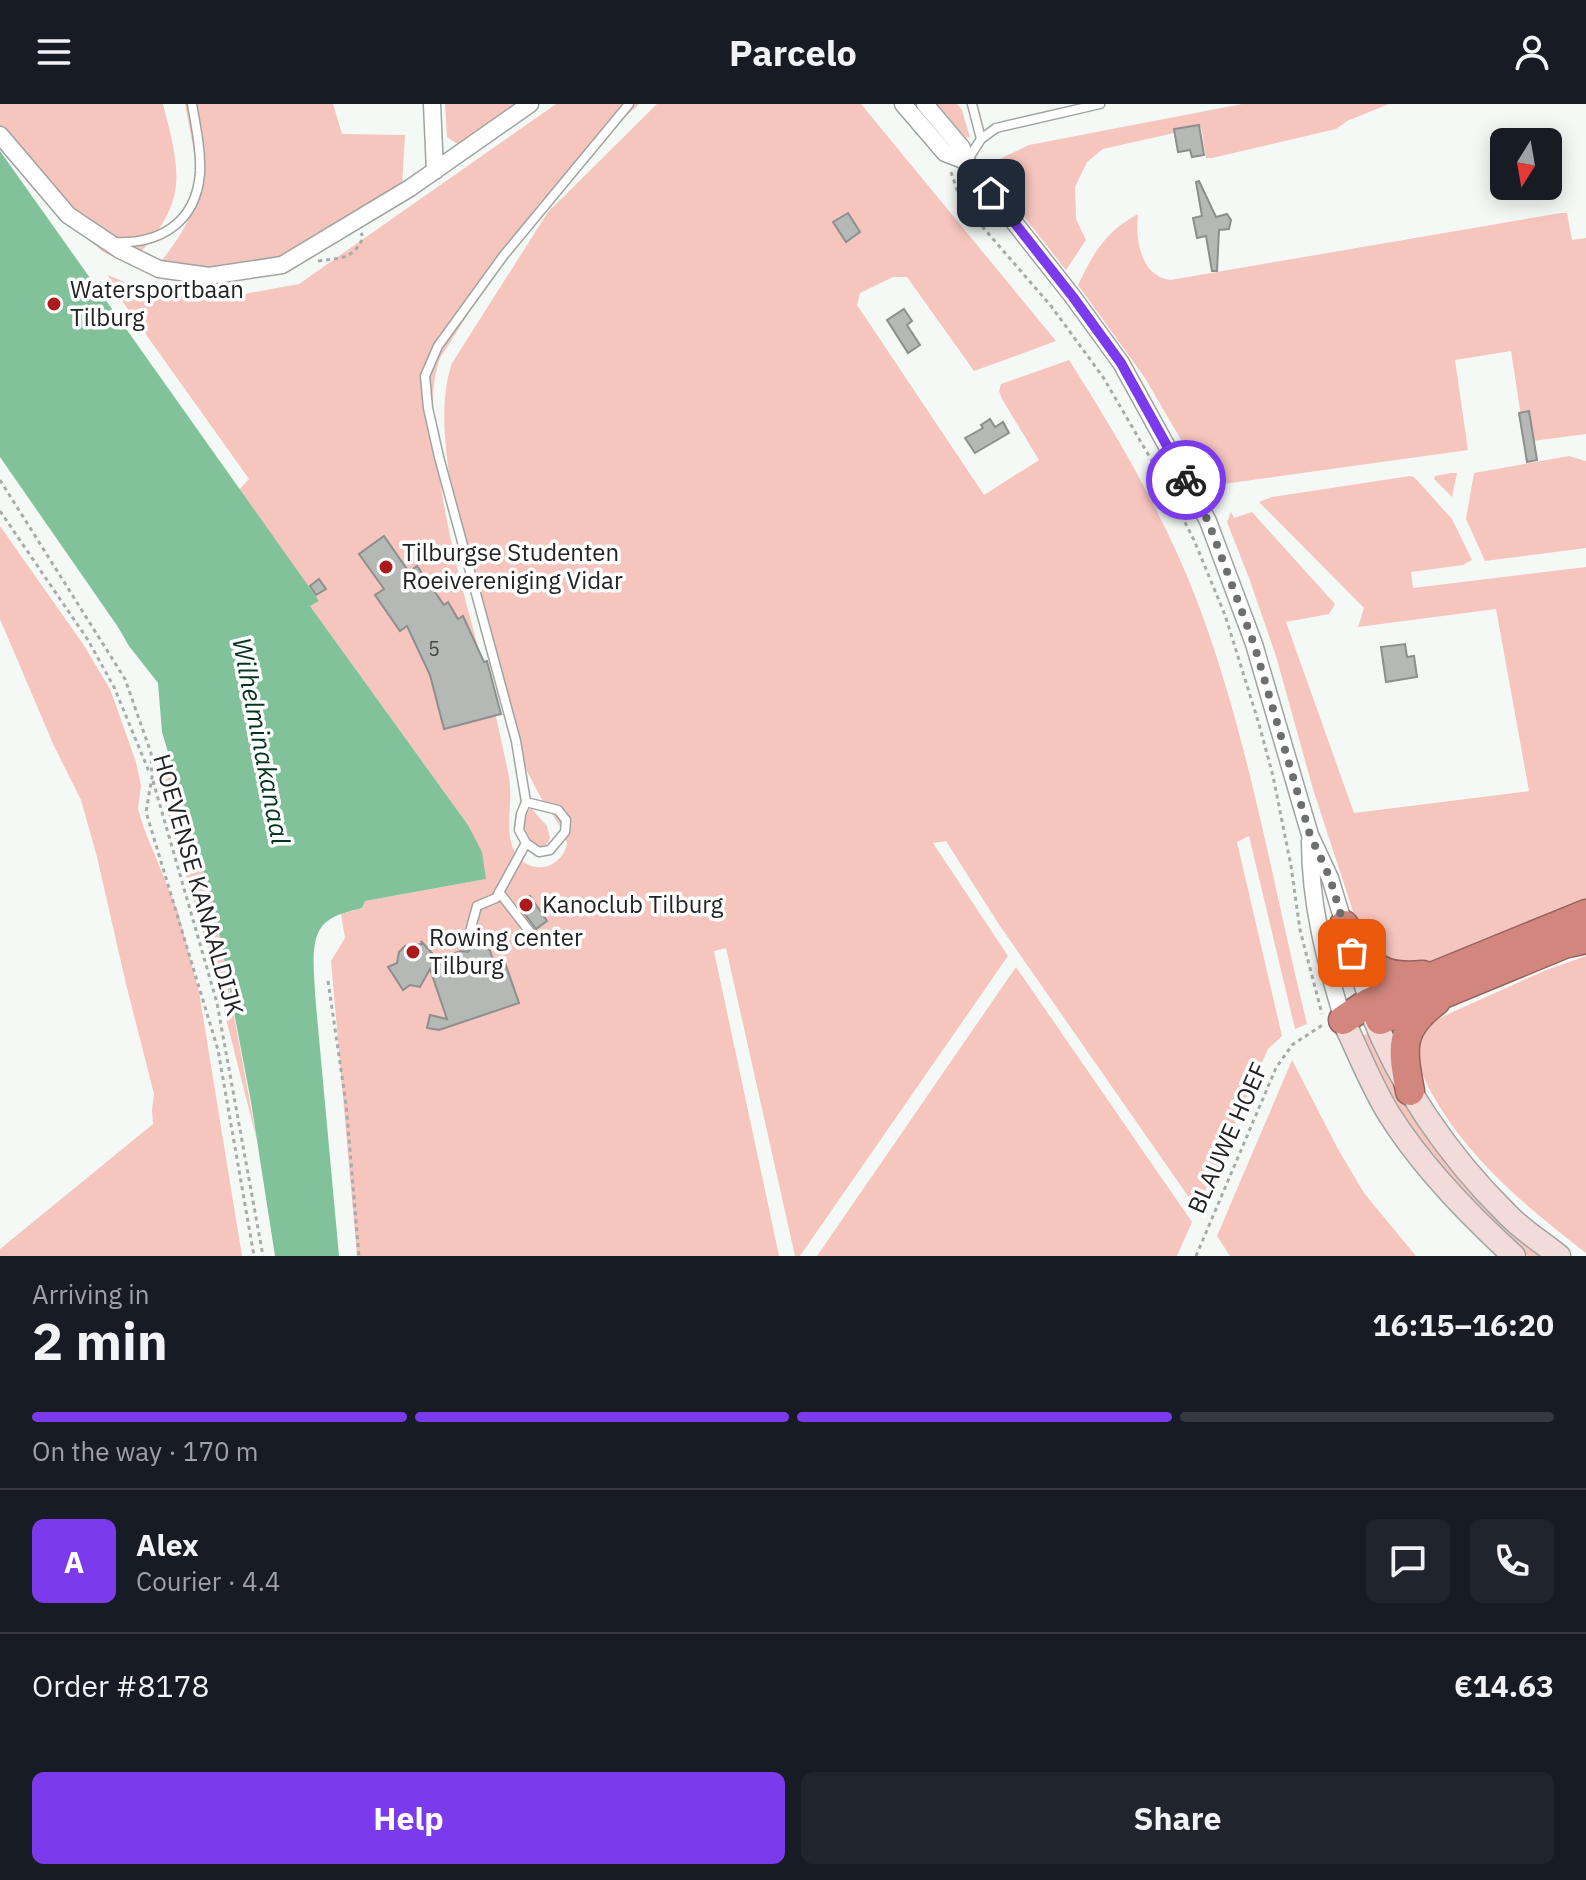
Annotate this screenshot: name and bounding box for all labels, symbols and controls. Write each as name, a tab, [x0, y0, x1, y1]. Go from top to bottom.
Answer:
text: Parcelo	[729, 29, 857, 76]
icon: menu	[32, 30, 76, 74]
icon: person	[1510, 30, 1554, 74]
north arrow	[1490, 128, 1562, 200]
map controls	[1490, 128, 1562, 200]
pin	[957, 159, 1025, 227]
icon: home	[969, 171, 1013, 215]
place label: Watersportbaan Tilburg	[70, 273, 244, 333]
marker: Watersportbaan Tilburg	[45, 295, 63, 313]
courier	[1146, 440, 1226, 520]
icon: bike	[1164, 458, 1208, 502]
place label: Tilburgse Studenten Roeivereniging Vidar	[402, 536, 623, 596]
marker: Tilburgse Studenten Roeivereniging Vidar	[377, 558, 395, 576]
water label: Wilhelminakanaal	[225, 635, 299, 847]
house number: 5	[428, 635, 440, 662]
street label: HOEVENSE KANAALDIJK	[146, 750, 252, 1019]
place label: Kanoclub Tilburg	[542, 888, 724, 920]
marker: Kanoclub Tilburg	[517, 896, 535, 914]
pin	[1318, 919, 1386, 987]
place label: Rowing center Tilburg	[429, 921, 583, 981]
icon: bag	[1330, 931, 1374, 975]
marker: Rowing center Tilburg	[404, 943, 422, 961]
street label: BLAUWE HOEF	[1180, 1057, 1275, 1218]
text: Arriving in	[32, 1277, 149, 1311]
text: 16:15–16:20	[1373, 1305, 1554, 1344]
text: 2 min	[32, 1307, 168, 1374]
text: On the way · 170 m	[32, 1434, 258, 1468]
button: chat	[1366, 1519, 1450, 1603]
button: phone	[1470, 1519, 1554, 1603]
text: Alex	[136, 1525, 199, 1564]
text: A	[64, 1542, 84, 1581]
text: Courier · 4.4	[136, 1564, 280, 1598]
text: Order #8178	[32, 1666, 209, 1705]
text: €14.63	[1454, 1666, 1554, 1705]
button: Help	[32, 1772, 785, 1864]
button: Share	[801, 1772, 1554, 1864]

